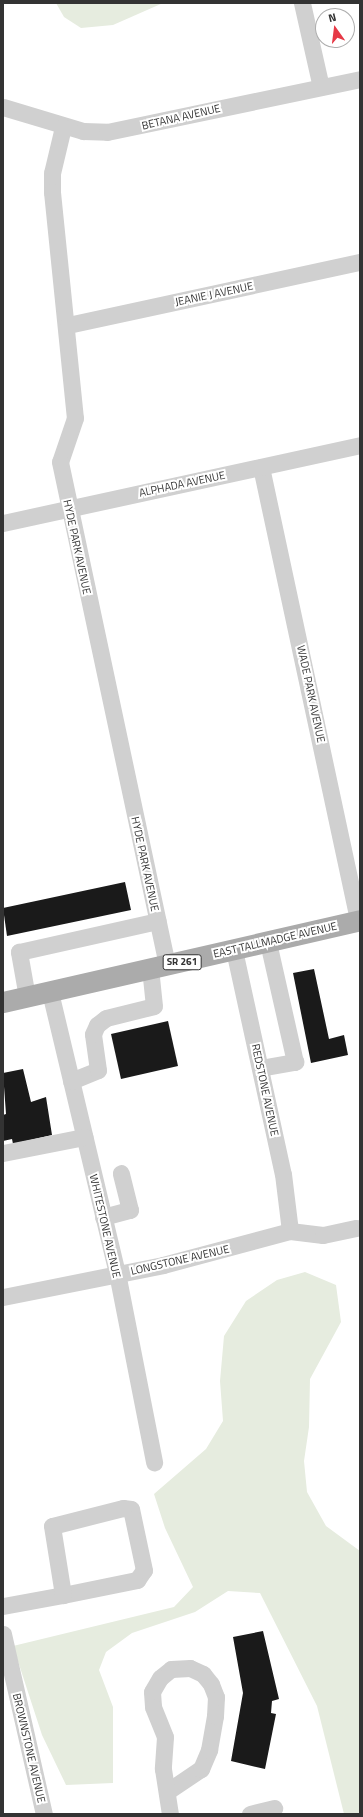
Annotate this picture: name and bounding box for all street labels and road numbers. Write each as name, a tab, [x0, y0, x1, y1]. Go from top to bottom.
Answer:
street label: BETANA AVENUE	[140, 102, 222, 132]
street label: JEANIE J AVENUE	[174, 279, 254, 309]
street label: ALPHADA AVENUE	[138, 468, 226, 500]
street label: HYDE PARK AVENUE	[61, 498, 93, 596]
street label: WADE PARK AVENUE	[294, 644, 328, 744]
street label: HYDE PARK AVENUE	[129, 815, 161, 913]
street label: EAST TALLMADGE AVENUE	[212, 919, 338, 961]
road number: SR 261	[162, 954, 202, 970]
street label: REDSTONE AVENUE	[249, 1043, 281, 1137]
street label: WHITESTONE AVENUE	[87, 1173, 123, 1279]
street label: LONGSTONE AVENUE	[130, 1242, 230, 1278]
street label: BROWNSTONE AVENUE	[10, 1692, 48, 1804]

